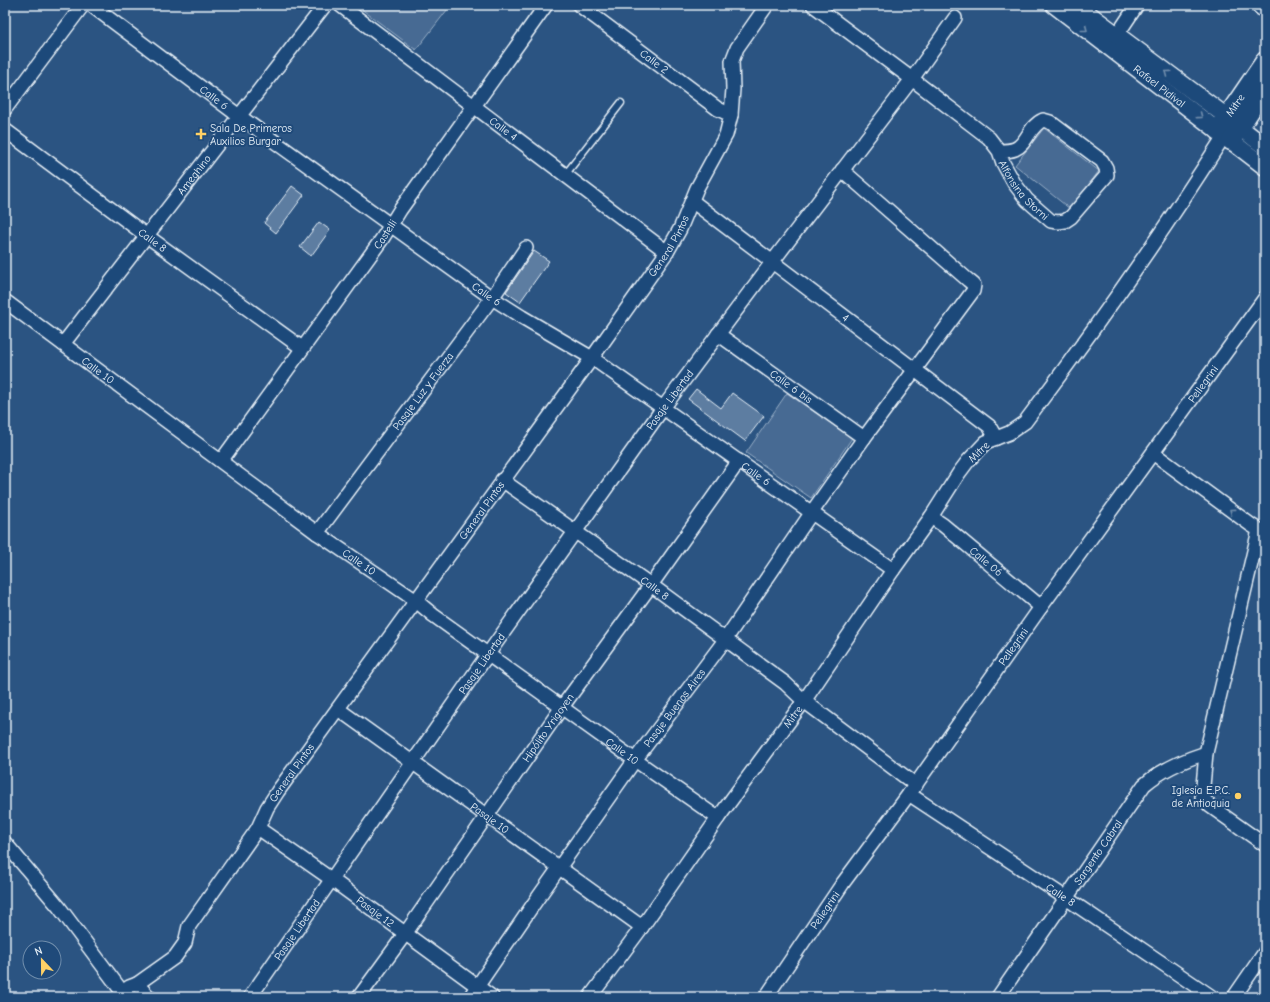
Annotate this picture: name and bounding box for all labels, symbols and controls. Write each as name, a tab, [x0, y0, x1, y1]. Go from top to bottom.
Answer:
one-way arrow	[1081, 24, 1088, 31]
street label: Calle 2	[637, 46, 671, 76]
street label: Rafael Pidival	[1131, 62, 1188, 110]
one-way arrow	[1165, 71, 1172, 78]
street label: Calle 6	[197, 82, 231, 112]
street label: Mitre	[1223, 91, 1247, 119]
one-way arrow	[1195, 111, 1202, 118]
street label: Calle 4	[487, 114, 520, 143]
place label: Sala De Primeros Auxilios Burgar	[210, 122, 292, 148]
marker: Sala De Primeros Auxilios Burgar	[195, 128, 207, 140]
street label: Ameghino	[174, 152, 214, 197]
street label: Alfonsina Storni	[996, 158, 1052, 223]
street label: General Pintos	[645, 213, 692, 279]
street label: Castelli	[371, 217, 399, 251]
street label: Calle 8	[136, 225, 170, 255]
street label: Calle 6	[470, 279, 504, 309]
street label: 4	[840, 311, 852, 324]
street label: Pasaje Luz y Fuerza	[390, 350, 456, 432]
street label: Calle 10	[79, 354, 117, 387]
street label: Pellegrini	[1185, 363, 1221, 405]
street label: Pasaje Libertad	[643, 367, 696, 432]
street label: Calle 6 bis	[768, 367, 815, 406]
street label: Mitre	[966, 438, 993, 465]
street label: Calle 6	[739, 459, 773, 488]
street label: General Pintos	[456, 478, 507, 542]
one-way arrow	[1229, 509, 1236, 516]
street label: Calle 06	[967, 544, 1006, 579]
street label: Calle 10	[340, 546, 378, 578]
street label: Calle 8	[638, 573, 672, 603]
street label: Pellegrini	[995, 625, 1031, 668]
street label: Pasaje Libertad	[456, 630, 507, 697]
street label: Pasaje Buenos Aires	[641, 666, 708, 750]
street label: Hipólito Yrigoyen	[519, 691, 576, 764]
street label: Mitre	[780, 702, 805, 730]
street label: Calle 10	[603, 735, 641, 767]
street label: General Pintos	[266, 741, 317, 804]
place label: Iglesia E.P.C. de Antioquia	[1172, 784, 1230, 810]
marker: Iglesia E.P.C. de Antioquia	[1233, 791, 1243, 801]
street label: Pasaje 10	[468, 800, 512, 836]
street label: Sargento Cabral	[1071, 817, 1125, 887]
street label: Calle 8	[1044, 880, 1078, 909]
street label: Pellegrini	[807, 889, 842, 931]
street label: Pasaje 12	[354, 893, 397, 930]
street label: Pasaje Libertad	[271, 896, 323, 963]
north arrow	[22, 940, 62, 980]
text: N	[33, 944, 44, 959]

